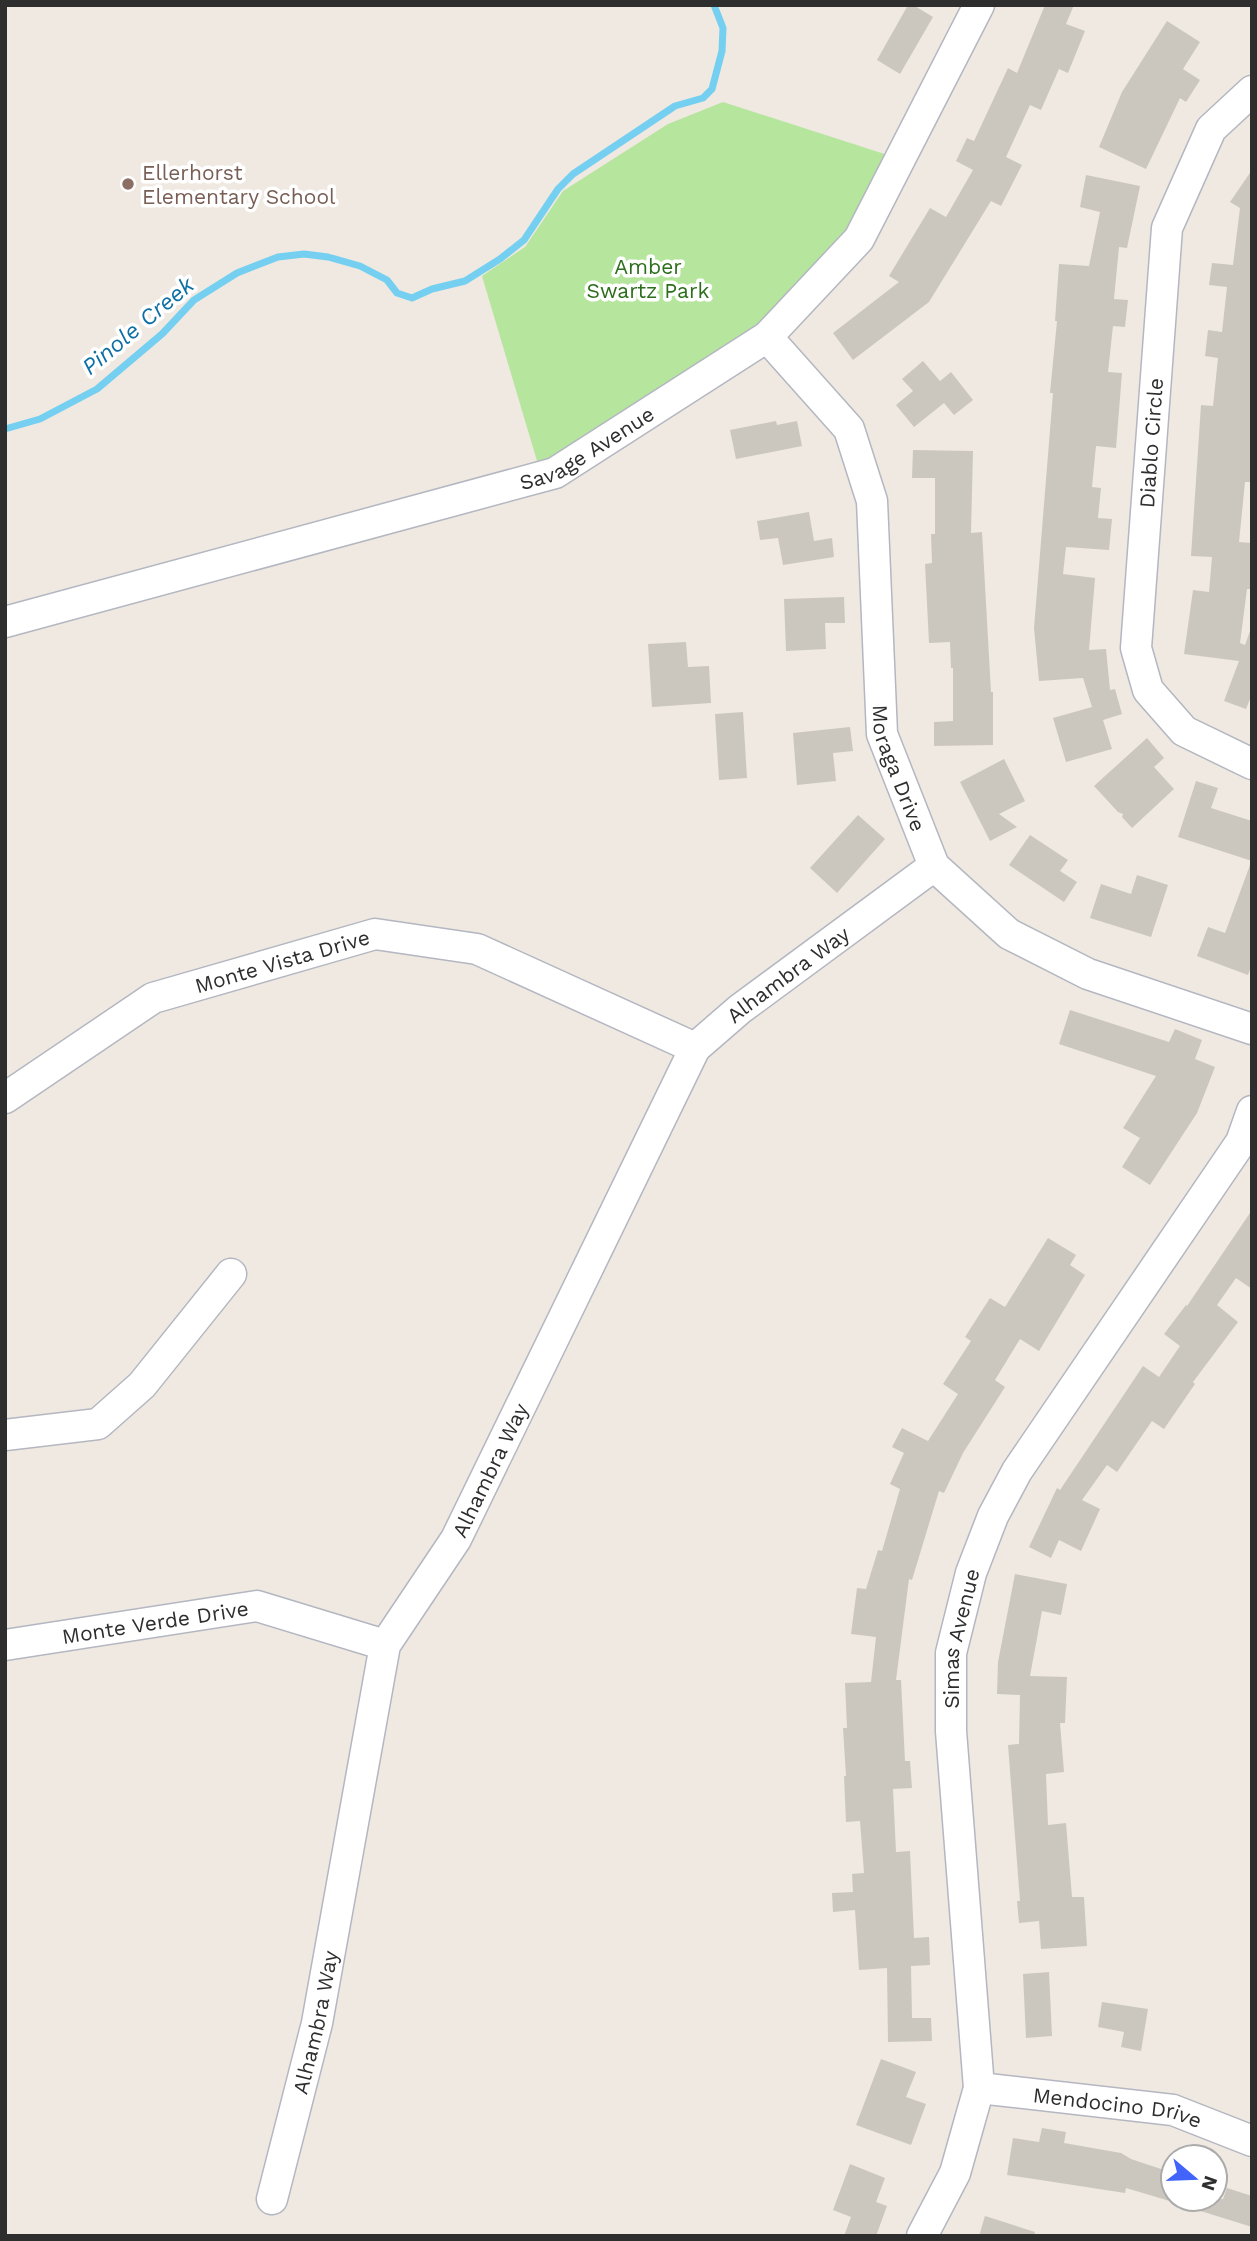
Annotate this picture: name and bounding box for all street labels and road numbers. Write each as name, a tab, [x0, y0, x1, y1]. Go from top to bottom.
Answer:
street label: Diablo Circle	[1134, 377, 1168, 509]
street label: Savage Avenue	[517, 400, 658, 495]
street label: Moraga Drive	[868, 704, 931, 835]
street label: Alhambra Way	[721, 920, 854, 1028]
street label: Monte Vista Drive	[192, 924, 372, 998]
street label: Alhambra Way	[446, 1399, 533, 1541]
street label: Simas Avenue	[938, 1566, 984, 1709]
street label: Monte Verde Drive	[60, 1595, 250, 1649]
street label: Alhambra Way	[287, 1948, 342, 2097]
street label: Mendocino Drive	[1032, 2082, 1206, 2133]

